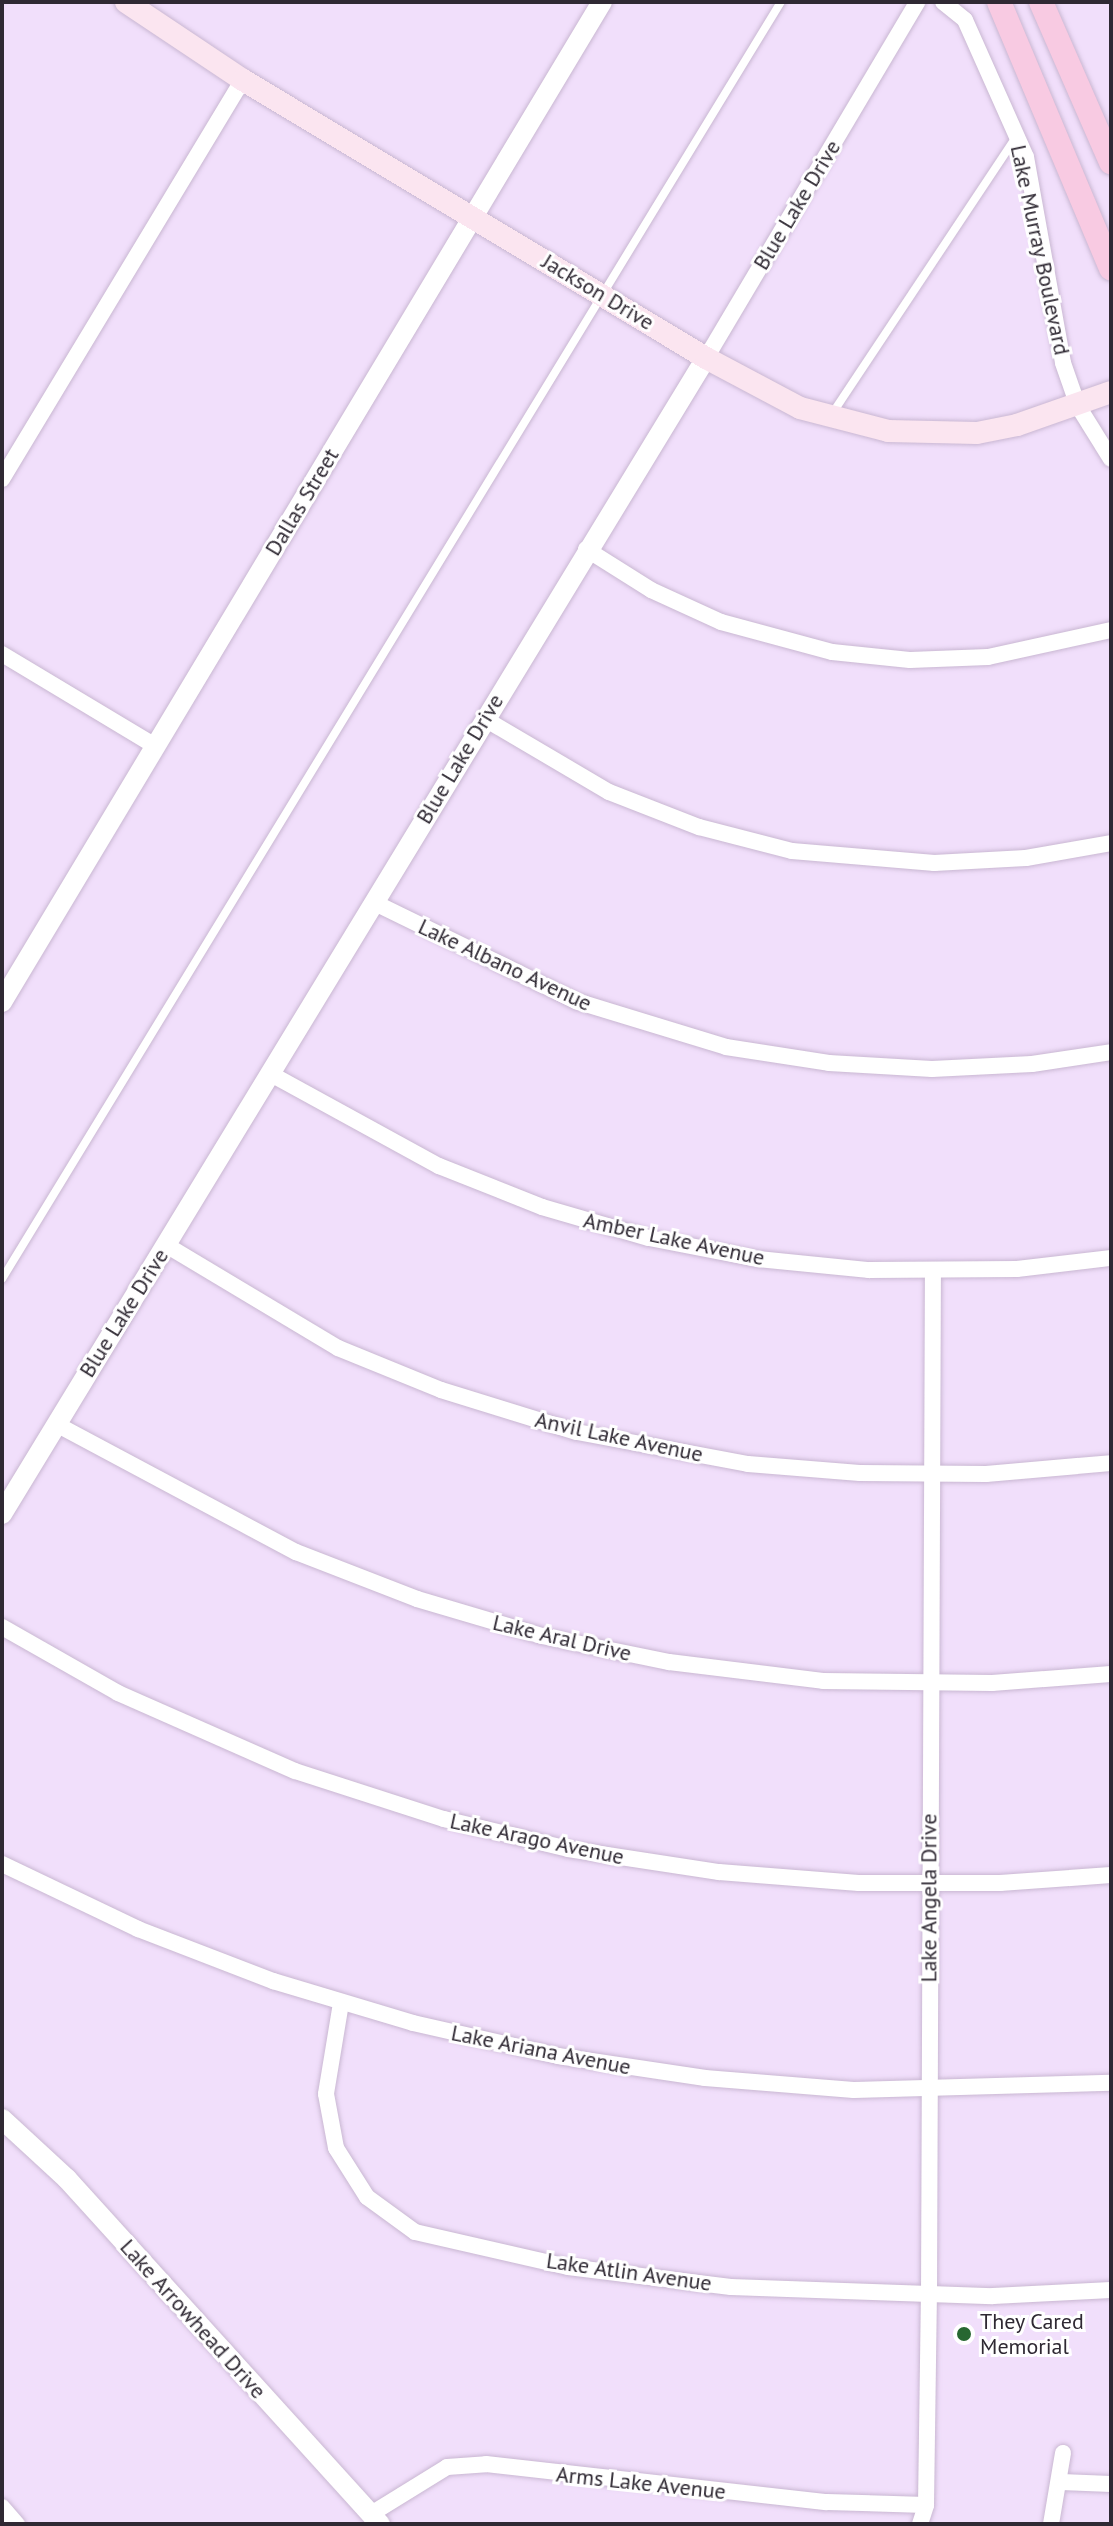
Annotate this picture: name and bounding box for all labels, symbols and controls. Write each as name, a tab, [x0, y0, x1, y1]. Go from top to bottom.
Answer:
street label: Blue Lake Drive	[748, 135, 846, 275]
street label: Lake Murray Boulevard	[1005, 142, 1075, 358]
street label: Jackson Drive	[537, 248, 659, 336]
street label: Dallas Street	[260, 444, 344, 560]
street label: Blue Lake Drive	[411, 689, 509, 829]
street label: Lake Albano Avenue	[413, 913, 597, 1017]
street label: Amber Lake Avenue	[581, 1207, 767, 1271]
street label: Blue Lake Drive	[74, 1244, 174, 1382]
street label: Anvil Lake Avenue	[532, 1406, 706, 1468]
street label: Lake Aral Drive	[490, 1609, 634, 1667]
street label: Lake Arago Avenue	[447, 1808, 627, 1870]
street label: Lake Angela Drive	[916, 1813, 942, 1983]
street label: Lake Ariana Avenue	[448, 2020, 634, 2080]
street label: Lake Arrowhead Drive	[114, 2234, 272, 2404]
street label: Lake Atlin Avenue	[544, 2247, 714, 2297]
place label: They Cared Memorial	[980, 2308, 1085, 2360]
marker: They Cared Memorial	[955, 2325, 973, 2343]
street label: Arms Lake Avenue	[554, 2461, 728, 2505]

